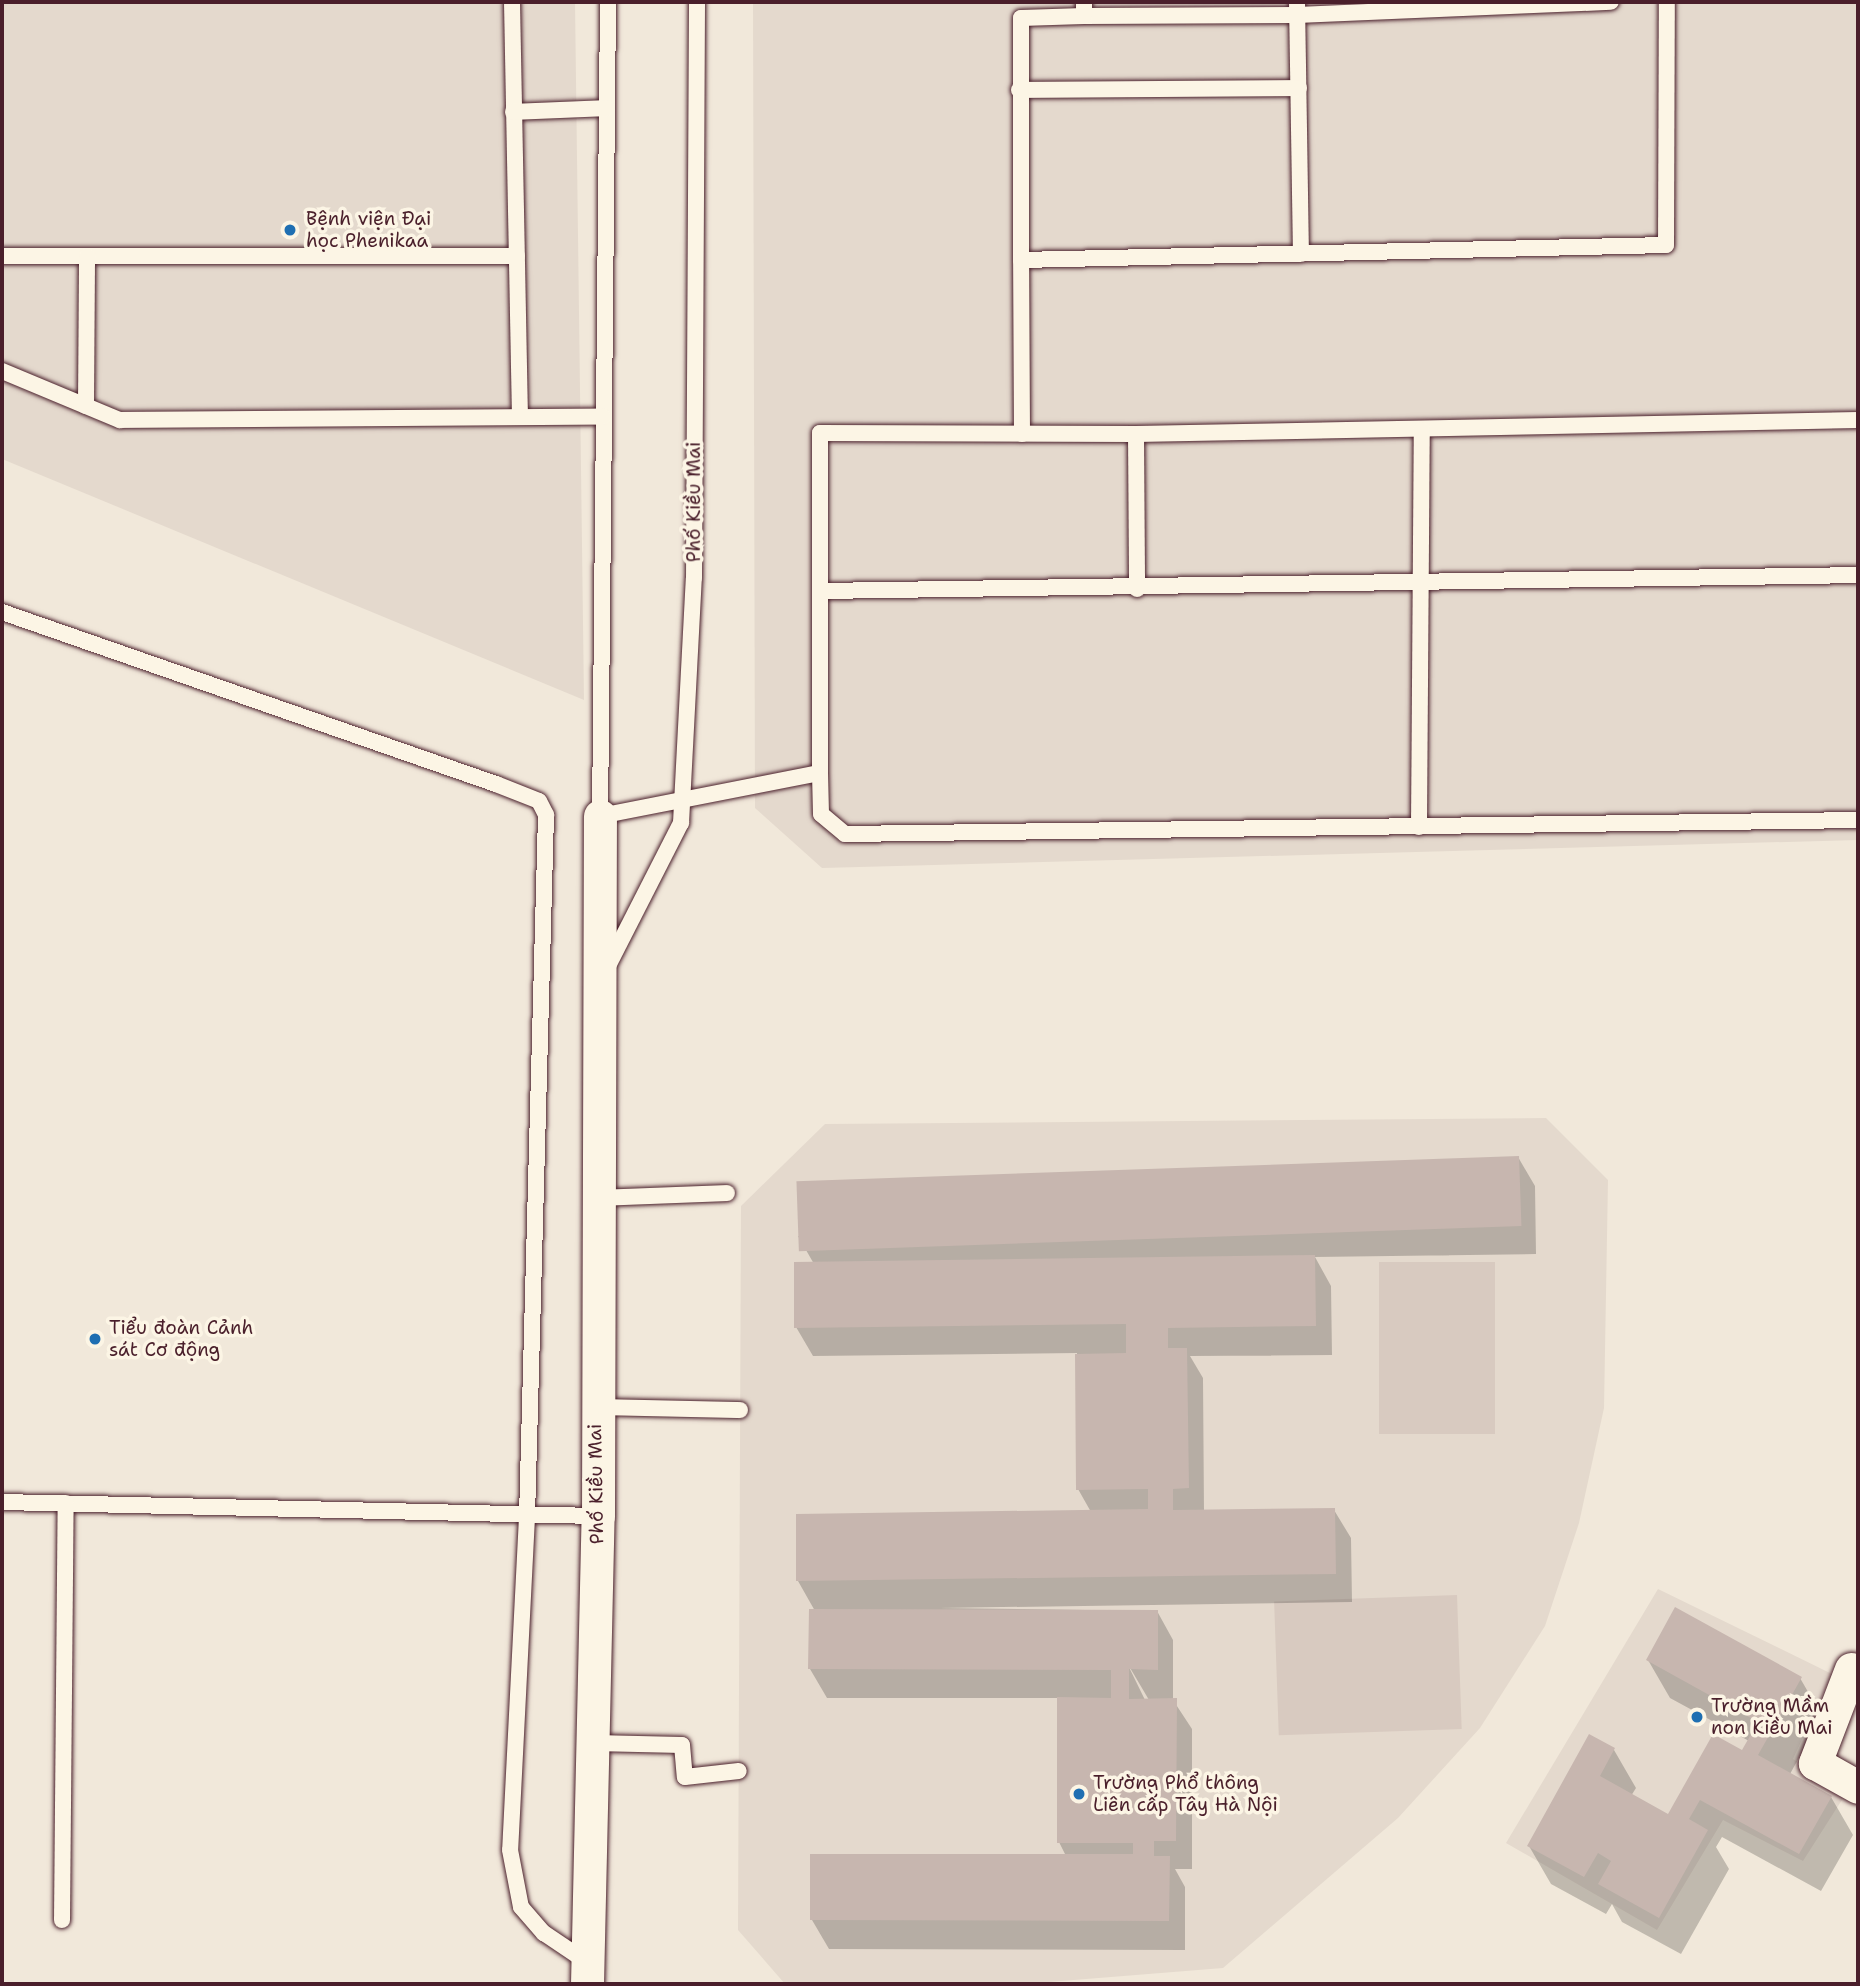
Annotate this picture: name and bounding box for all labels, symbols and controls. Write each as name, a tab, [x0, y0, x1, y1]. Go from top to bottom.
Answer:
place label: Bệnh viện Đại học Phenikaa	[306, 208, 431, 252]
marker: Bệnh viện Đại học Phenikaa	[280, 220, 300, 240]
street label: Phố Kiều Mai	[683, 442, 705, 562]
place label: Tiểu đoàn Cảnh sát Cơ động	[109, 1317, 253, 1361]
marker: Tiểu đoàn Cảnh sát Cơ động	[87, 1331, 103, 1347]
street label: Phố Kiều Mai	[584, 1423, 608, 1545]
place label: Trường Mầm non Kiều Mai	[1711, 1695, 1833, 1739]
marker: Trường Mầm non Kiều Mai	[1689, 1709, 1705, 1725]
place label: Trường Phổ thông Liên cấp Tây Hà Nội	[1093, 1772, 1278, 1816]
marker: Trường Phổ thông Liên cấp Tây Hà Nội	[1071, 1786, 1087, 1802]

